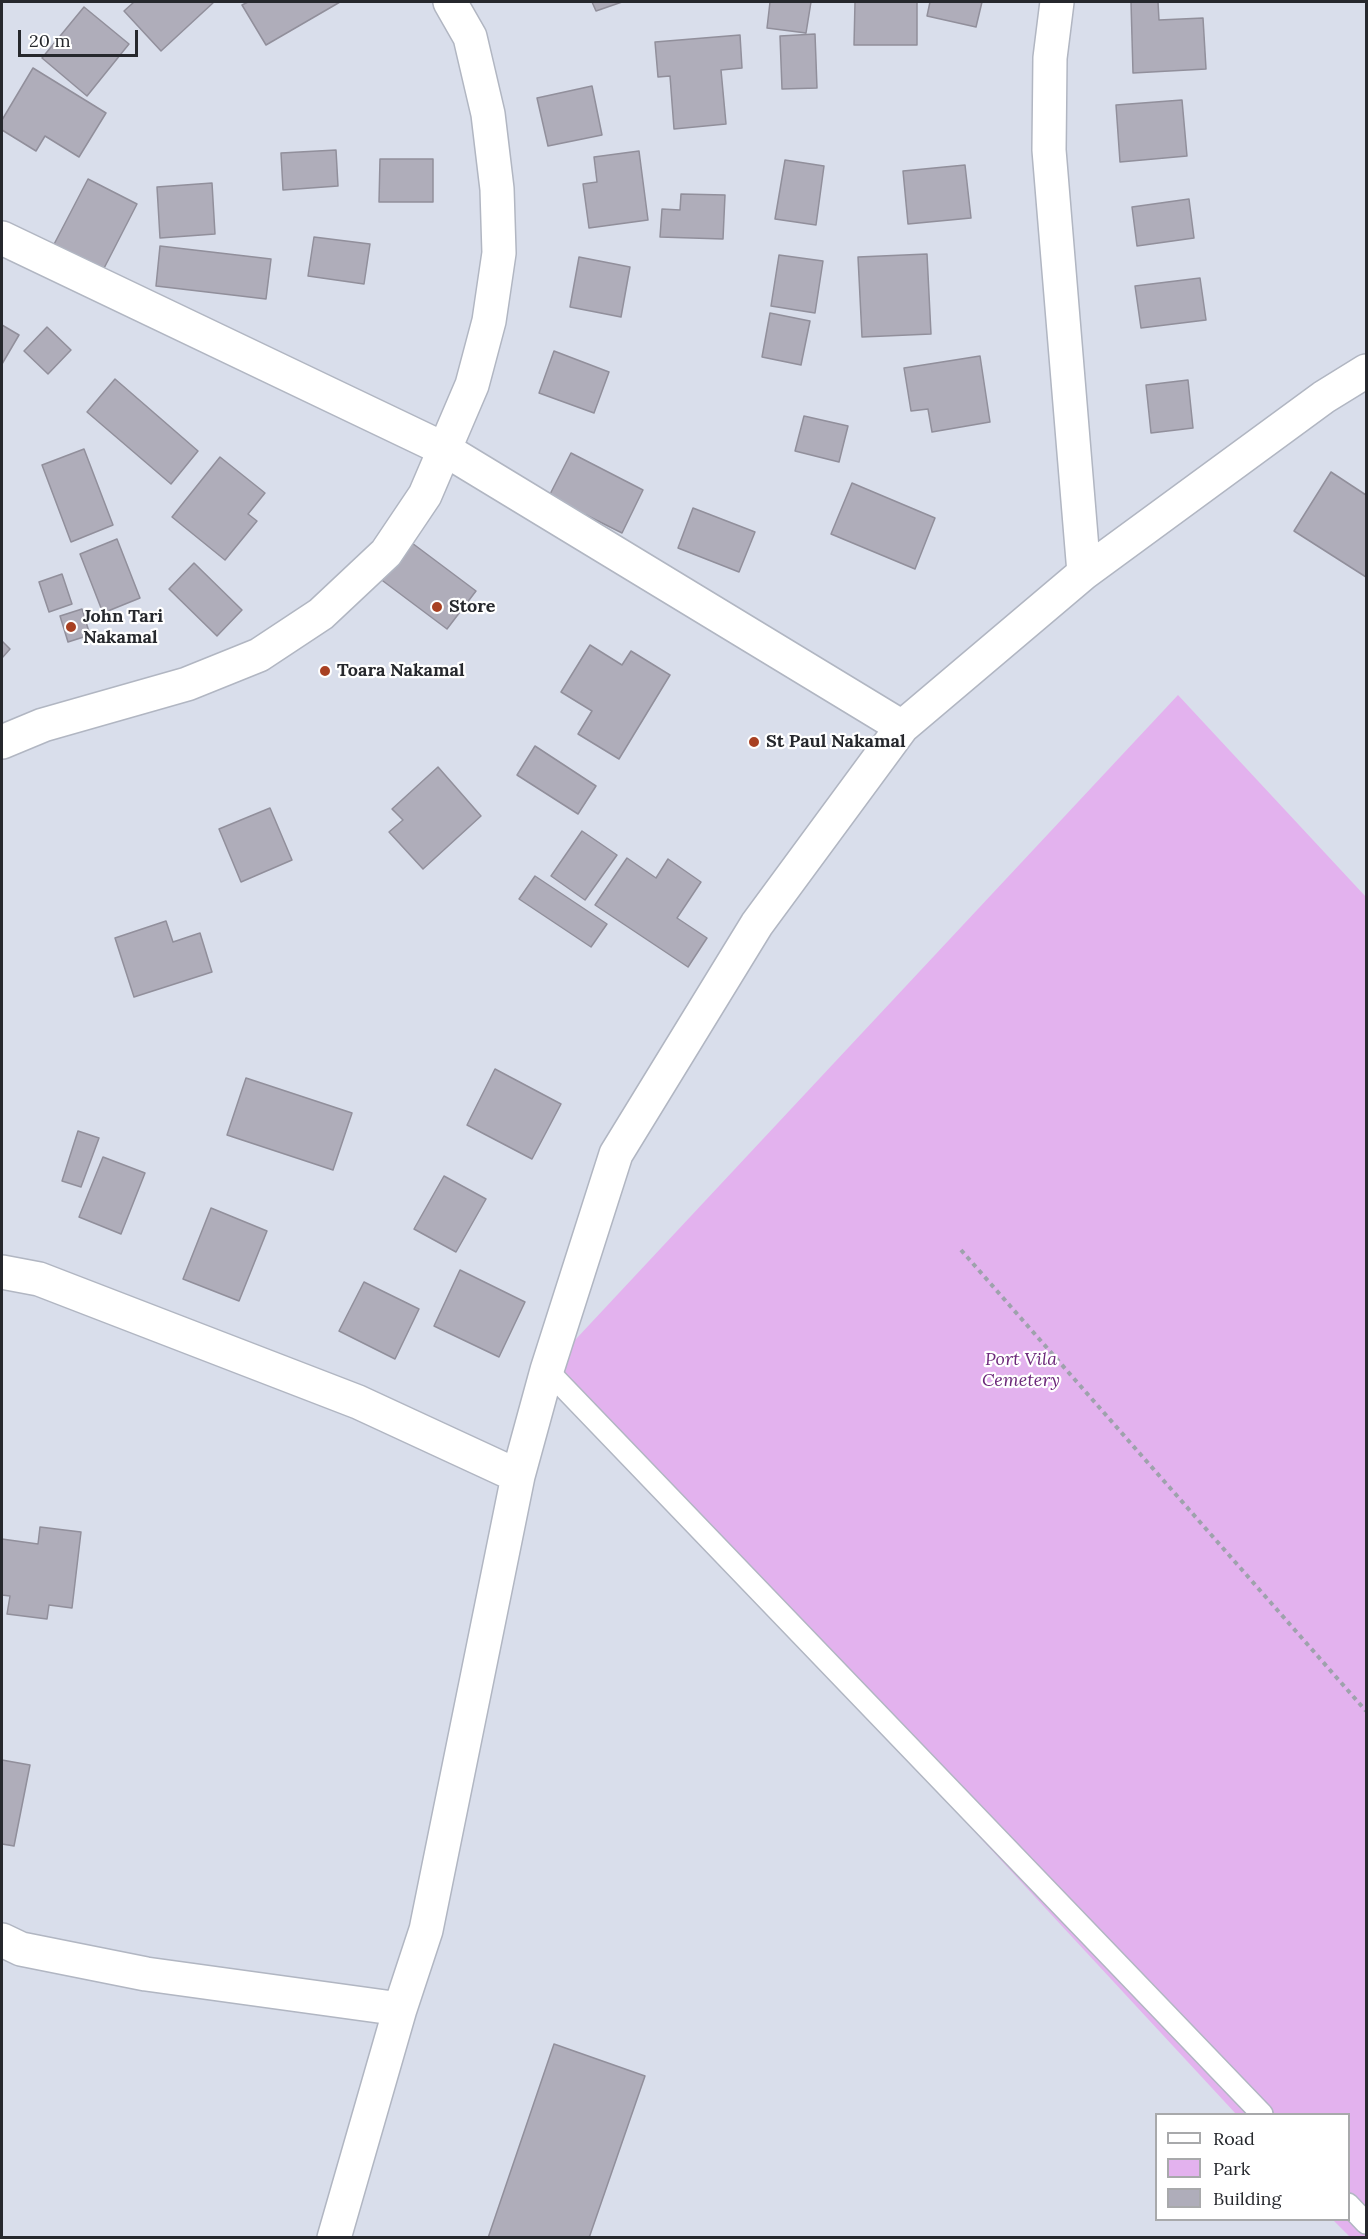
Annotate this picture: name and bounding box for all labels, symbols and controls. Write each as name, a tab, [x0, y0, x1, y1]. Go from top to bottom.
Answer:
scale bar	[21, 18, 141, 56]
text: 20 m	[29, 29, 71, 52]
place label: Store	[449, 596, 495, 618]
marker: Store	[430, 600, 444, 614]
place label: John Tari Nakamal	[83, 606, 163, 648]
marker: John Tari Nakamal	[64, 620, 78, 634]
place label: Toara Nakamal	[337, 660, 465, 682]
marker: Toara Nakamal	[318, 664, 332, 678]
place label: St Paul Nakamal	[766, 731, 906, 753]
marker: St Paul Nakamal	[747, 735, 761, 749]
park label: Port Vila Cemetery	[982, 1349, 1060, 1392]
legend	[1155, 2113, 1350, 2221]
text: Road	[1213, 2127, 1255, 2150]
text: Park	[1213, 2157, 1250, 2180]
text: Building	[1213, 2187, 1281, 2210]

